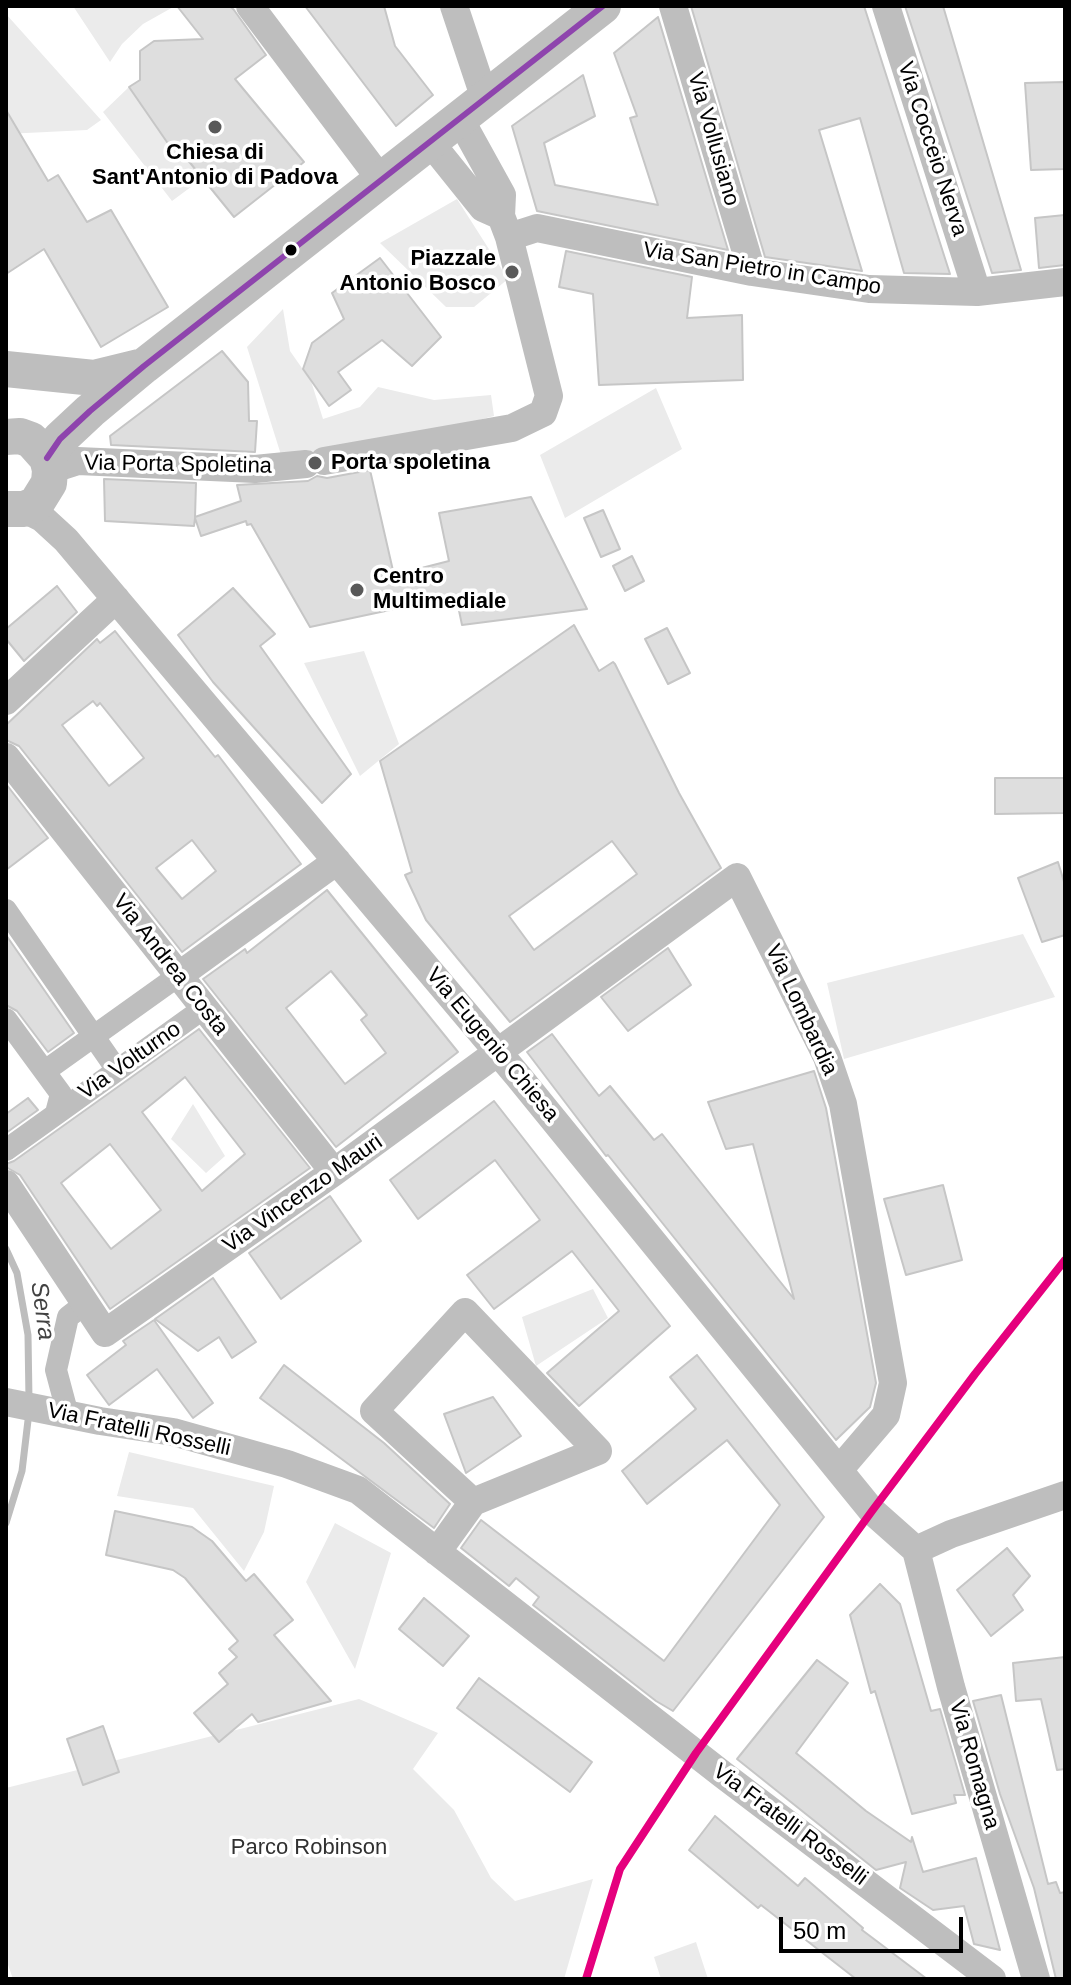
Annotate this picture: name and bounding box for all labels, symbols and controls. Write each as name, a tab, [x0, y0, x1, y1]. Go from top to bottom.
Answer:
street label: Via Cocceio Nerva	[891, 58, 973, 240]
street label: Via Vollusiano	[681, 69, 745, 209]
marker: Chiesa di Sant'Antonio di Padova	[206, 118, 224, 136]
place label: Chiesa di Sant'Antonio di Padova	[92, 140, 338, 192]
street label: Via San Pietro in Campo	[641, 237, 883, 301]
unlabelled marker	[283, 242, 299, 258]
place label: Piazzale Antonio Bosco	[340, 246, 496, 298]
marker: Piazzale Antonio Bosco	[503, 263, 521, 281]
street label: Via Porta Spoletina	[84, 450, 272, 480]
place label: Porta spoletina	[331, 450, 490, 476]
marker: Porta spoletina	[306, 454, 324, 472]
place label: Centro Multimediale	[373, 564, 506, 616]
marker: Centro Multimediale	[348, 581, 366, 599]
street label: Via Andrea Costa	[107, 889, 233, 1041]
street label: Via Lombardia	[759, 940, 843, 1080]
street label: Via Eugenio Chiesa	[420, 963, 564, 1127]
street label: Via Volturno	[74, 1016, 186, 1106]
street label: Via Vincenzo Mauri	[218, 1129, 388, 1259]
water label: Serra	[24, 1280, 60, 1342]
street label: Via Fratelli Rosselli	[45, 1398, 233, 1462]
street label: Via Romagna	[943, 1697, 1005, 1833]
street label: Via Fratelli Rosselli	[708, 1758, 872, 1892]
park label: Parco Robinson	[231, 1835, 387, 1861]
scale bar	[783, 1901, 967, 1951]
text: 50 m	[793, 1917, 846, 1944]

